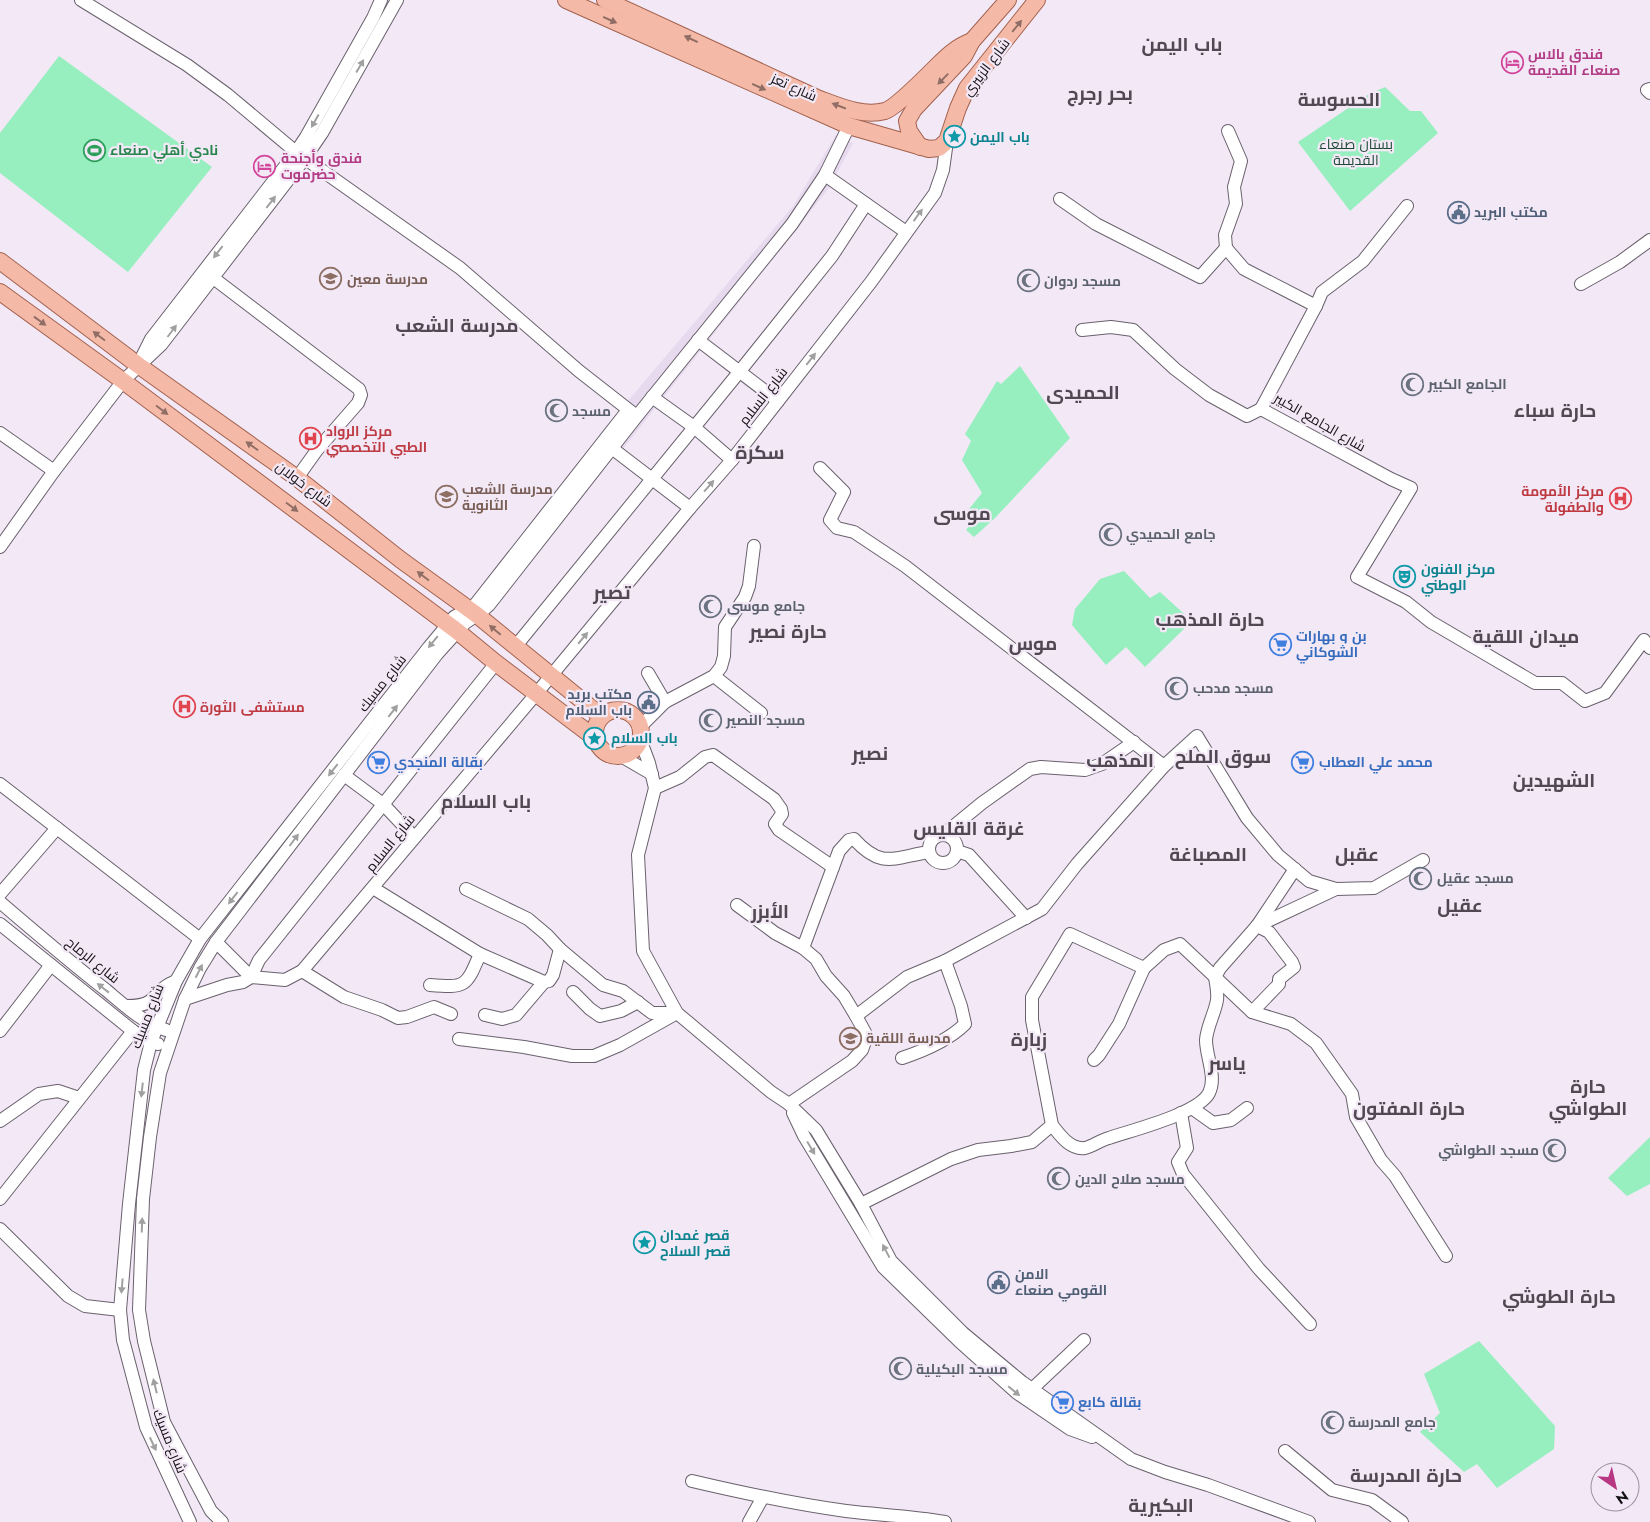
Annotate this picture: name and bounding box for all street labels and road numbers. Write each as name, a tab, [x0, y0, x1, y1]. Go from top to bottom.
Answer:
street label: شارع الزبيري	[958, 34, 1016, 101]
street label: شارع تعز	[767, 68, 820, 106]
street label: شارع السلام	[734, 363, 792, 429]
street label: شارع الجامع الكبير	[1270, 387, 1370, 456]
street label: شارع خولان	[272, 456, 336, 512]
street label: شارع مسيك	[353, 650, 411, 716]
street label: شارع السلام	[360, 810, 420, 876]
street label: شارع الرماح	[62, 932, 124, 988]
street label: شارع مسيك	[125, 981, 169, 1051]
street label: شارع مسيك	[148, 1406, 192, 1476]

